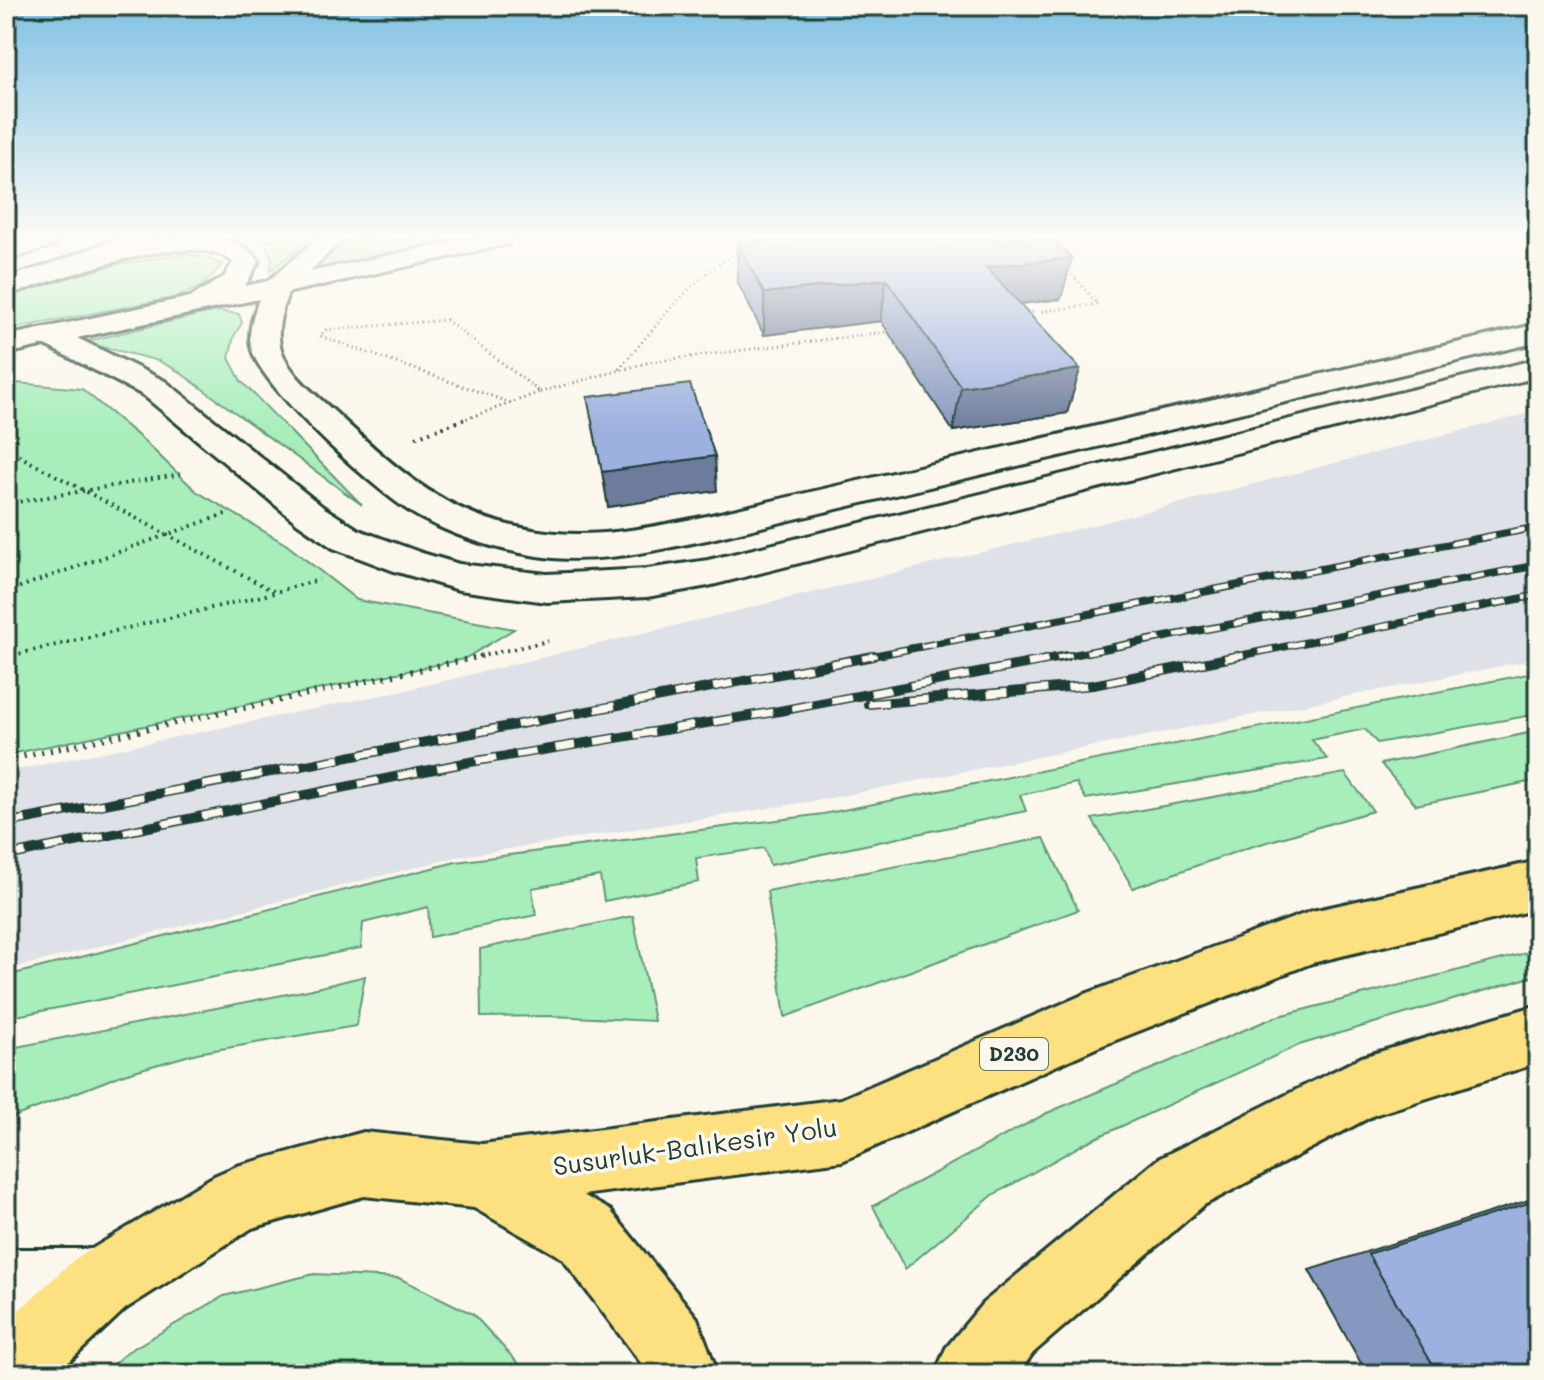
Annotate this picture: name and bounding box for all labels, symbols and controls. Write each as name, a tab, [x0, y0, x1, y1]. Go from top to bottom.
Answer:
road number: D230	[980, 1038, 1048, 1070]
street label: Susurluk-Balıkesir Yolu	[551, 1109, 839, 1183]

